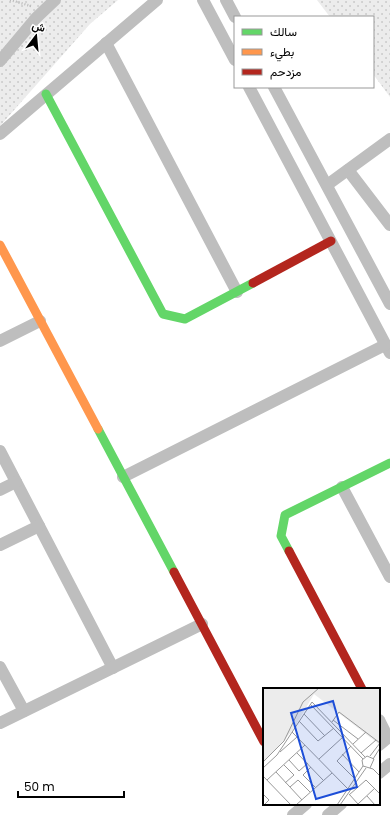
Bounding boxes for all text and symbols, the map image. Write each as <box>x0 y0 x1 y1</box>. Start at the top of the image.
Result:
north arrow <box>16 16 56 56</box>
legend <box>234 16 374 88</box>
text: ش <box>30 17 47 36</box>
text: سالك <box>270 23 297 40</box>
text: بطيء <box>270 43 294 62</box>
text: مزدحم <box>270 63 301 80</box>
inset map <box>263 688 380 805</box>
scale bar <box>18 773 124 799</box>
text: 50 m <box>24 778 55 795</box>

